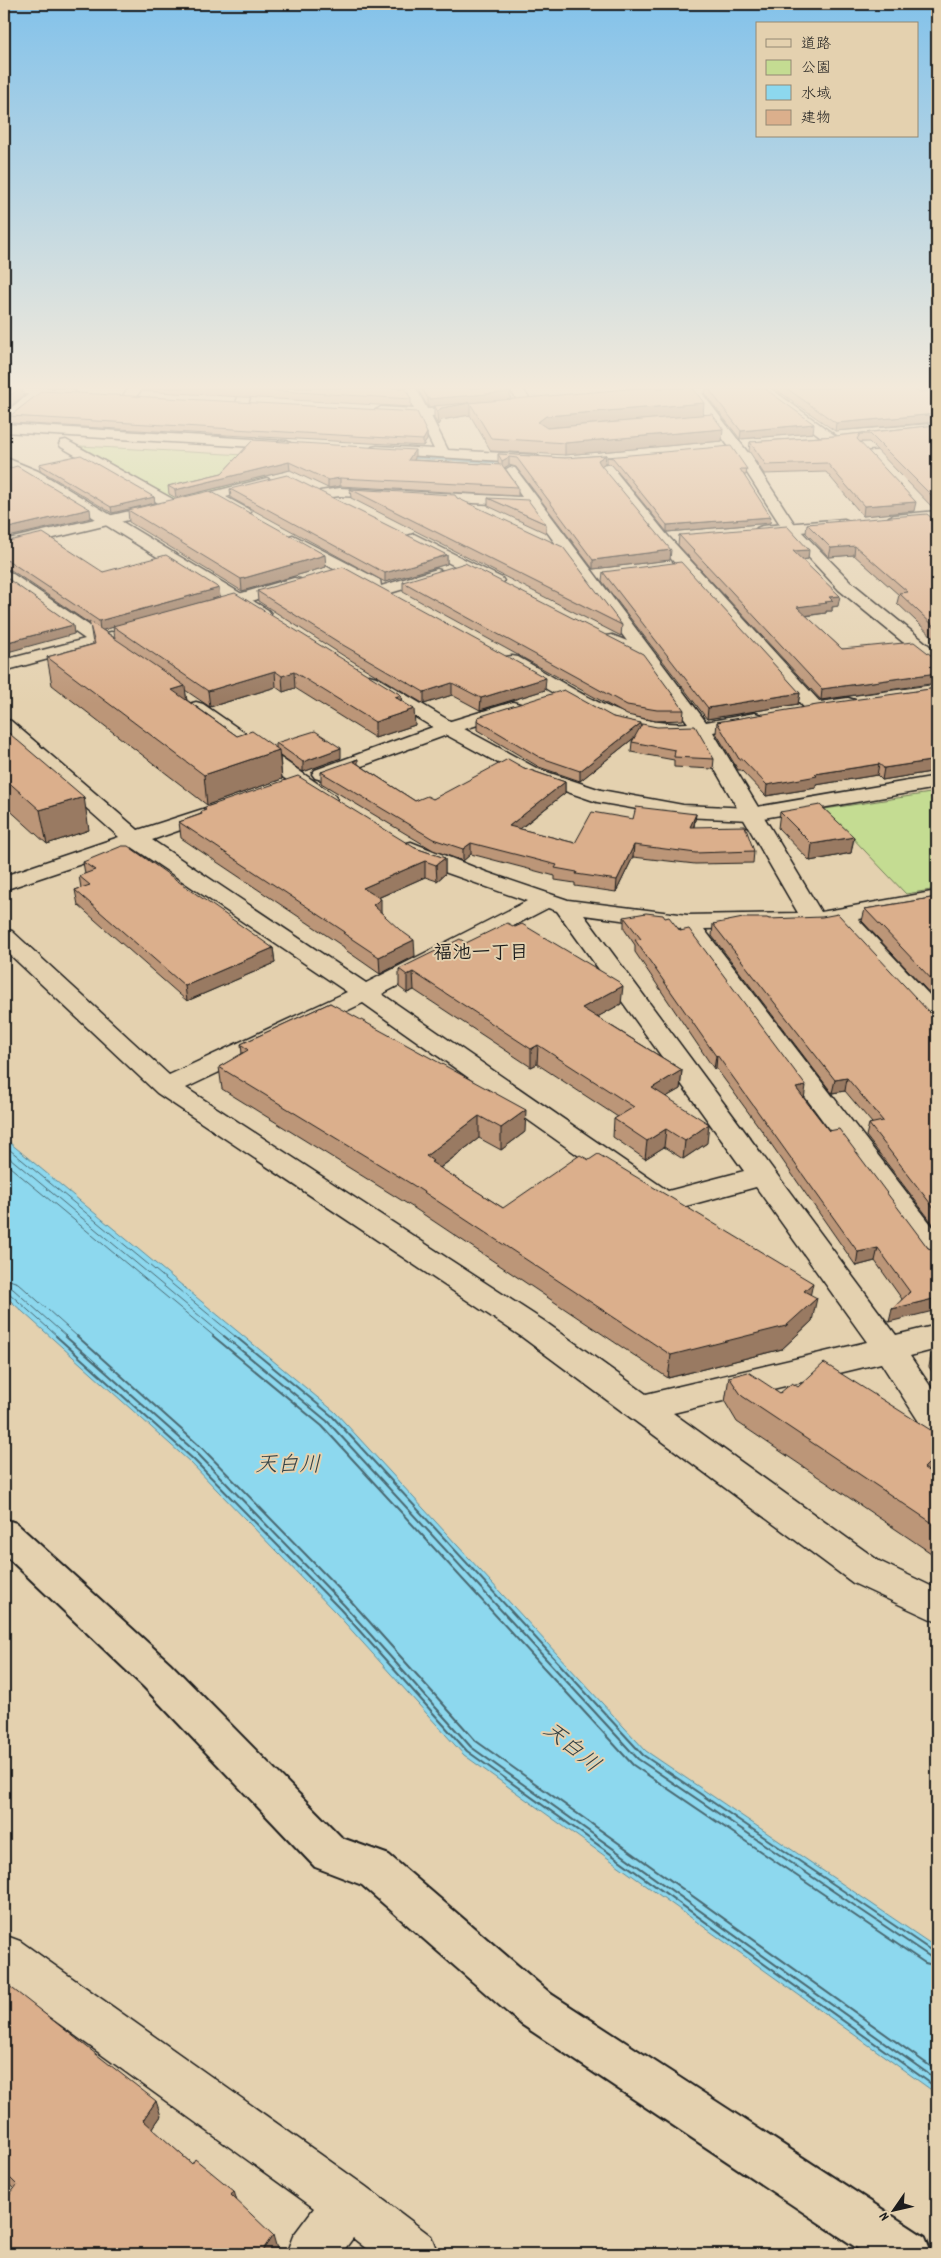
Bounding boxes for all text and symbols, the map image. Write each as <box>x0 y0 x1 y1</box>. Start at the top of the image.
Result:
legend <box>756 22 918 138</box>
text: 道路 <box>801 34 831 56</box>
text: 公園 <box>801 58 831 80</box>
text: 水域 <box>801 84 831 106</box>
text: 建物 <box>801 108 831 130</box>
district label: 福池一丁目 <box>433 941 529 968</box>
water label: 天白川 <box>255 1451 321 1482</box>
water label: 天白川 <box>535 1716 606 1782</box>
north arrow <box>868 2186 918 2236</box>
text: N <box>875 2208 895 2225</box>

